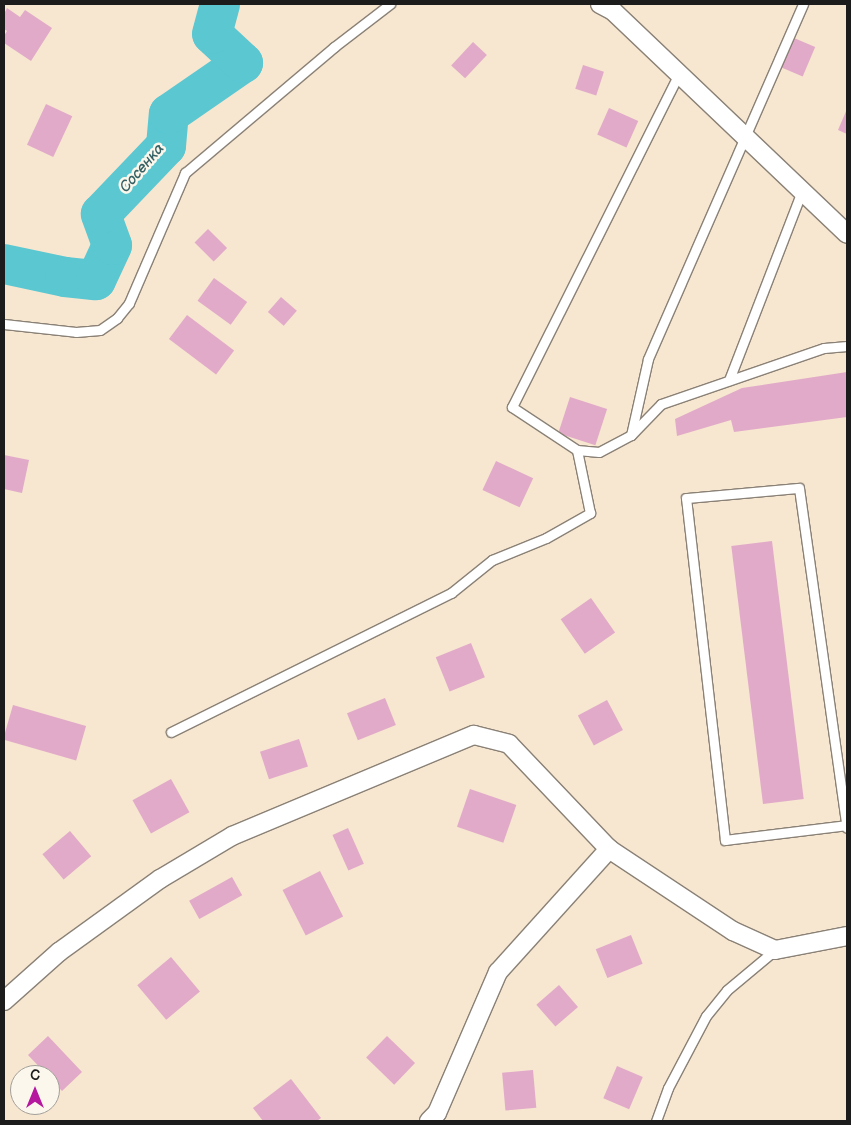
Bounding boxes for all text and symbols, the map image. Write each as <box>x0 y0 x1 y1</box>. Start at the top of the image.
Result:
water label: Сосенка <box>116 140 168 196</box>
north arrow <box>10 1065 60 1115</box>
text: С <box>30 1067 40 1084</box>

